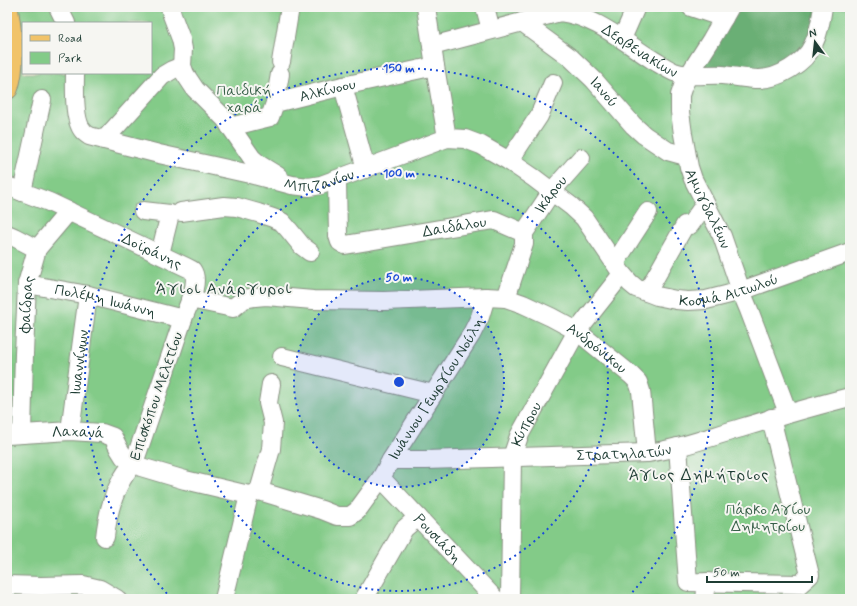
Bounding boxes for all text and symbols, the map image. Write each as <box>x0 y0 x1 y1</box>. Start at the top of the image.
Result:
street label: Δερβενακίων <box>598 20 681 83</box>
legend <box>22 22 152 74</box>
north arrow <box>795 22 835 62</box>
text: N <box>807 26 818 41</box>
text: Road <box>58 31 82 47</box>
text: Park <box>58 51 82 67</box>
text: 150 m <box>383 61 415 77</box>
street label: Ιανού <box>584 73 622 112</box>
street label: Αλκίνοου <box>297 74 358 108</box>
park label: Παιδική χαρά <box>217 81 272 118</box>
street label: Μπιζανίου <box>281 164 357 198</box>
text: 100 m <box>383 166 416 182</box>
street label: Αμυγδαλέων <box>679 166 735 252</box>
street label: Ικάρου <box>531 171 572 218</box>
street label: Δαιδάλου <box>421 212 488 243</box>
street label: Δοϊράνης <box>118 229 185 275</box>
text: 50 m <box>386 270 413 286</box>
street label: Κοσμά Αιτωλού <box>678 270 781 312</box>
street label: Φαίδρας <box>16 273 40 334</box>
district label: Άγιοι Ανάργυροι <box>156 279 292 300</box>
street label: Πολέμη Ιωάννη <box>53 280 158 323</box>
street label: Ιωάννου Γεωργίου Νούλη <box>384 314 489 465</box>
street label: Ανδρόνικου <box>563 318 631 379</box>
street label: Ιωαννίνων <box>66 328 94 397</box>
street label: Επισκόπου Μελετίου <box>126 329 188 463</box>
centre of rings <box>392 375 406 389</box>
street label: Κύπρου <box>507 398 547 449</box>
street label: Λαχανά <box>51 422 105 444</box>
street label: Στρατηλατών <box>576 440 674 466</box>
district label: Άγιος Δημήτριος <box>629 465 769 486</box>
park label: Πάρκο Αγίου Δημητρίου <box>726 500 811 537</box>
street label: Ρουσιάδη <box>409 510 466 568</box>
scale bar <box>707 558 812 584</box>
text: 50 m <box>713 565 740 581</box>

